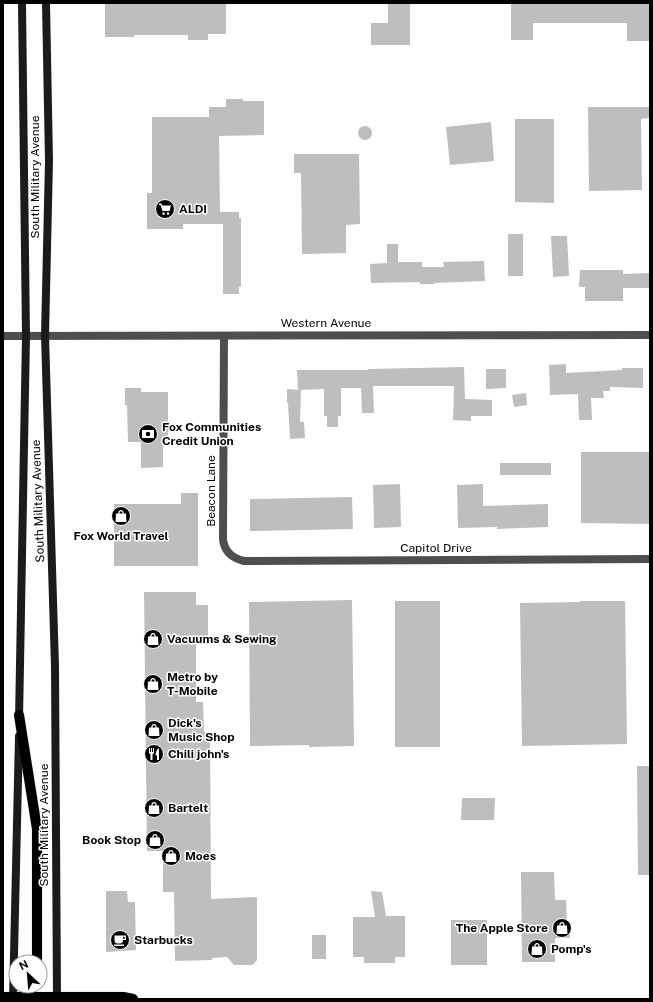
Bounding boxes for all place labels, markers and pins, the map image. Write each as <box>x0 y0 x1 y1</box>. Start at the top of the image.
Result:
supermarket icon: ALDI <box>154 198 176 220</box>
place label: ALDI <box>179 202 207 216</box>
place label: Fox Communities Credit Union <box>162 420 261 448</box>
bank icon: Fox Communities Credit Union <box>137 423 159 445</box>
shop icon: Fox World Travel <box>110 505 132 527</box>
place label: Fox World Travel <box>73 529 169 543</box>
shop icon: Vacuums & Sewing <box>142 628 164 650</box>
place label: Vacuums & Sewing <box>167 632 277 646</box>
place label: Metro by T-Mobile <box>167 670 218 698</box>
shop icon: Metro by T-Mobile <box>142 673 164 695</box>
place label: Dick's Music Shop <box>168 716 235 744</box>
shop icon: Dick's Music Shop <box>143 719 165 741</box>
restaurant icon: Chili john's <box>143 743 165 765</box>
place label: Chili john's <box>168 747 229 761</box>
shop icon: Bartelt <box>143 797 165 819</box>
place label: Bartelt <box>168 801 208 815</box>
shop icon: Book Stop <box>144 829 166 851</box>
place label: Book Stop <box>82 833 141 847</box>
shop icon: Moes <box>160 845 182 867</box>
place label: Moes <box>185 849 216 863</box>
shop icon: The Apple Store <box>551 917 573 939</box>
place label: The Apple Store <box>456 921 548 935</box>
cafe icon: Starbucks <box>109 929 131 951</box>
place label: Starbucks <box>134 933 193 947</box>
shop icon: Pomp's <box>526 938 548 960</box>
place label: Pomp's <box>551 942 592 956</box>

